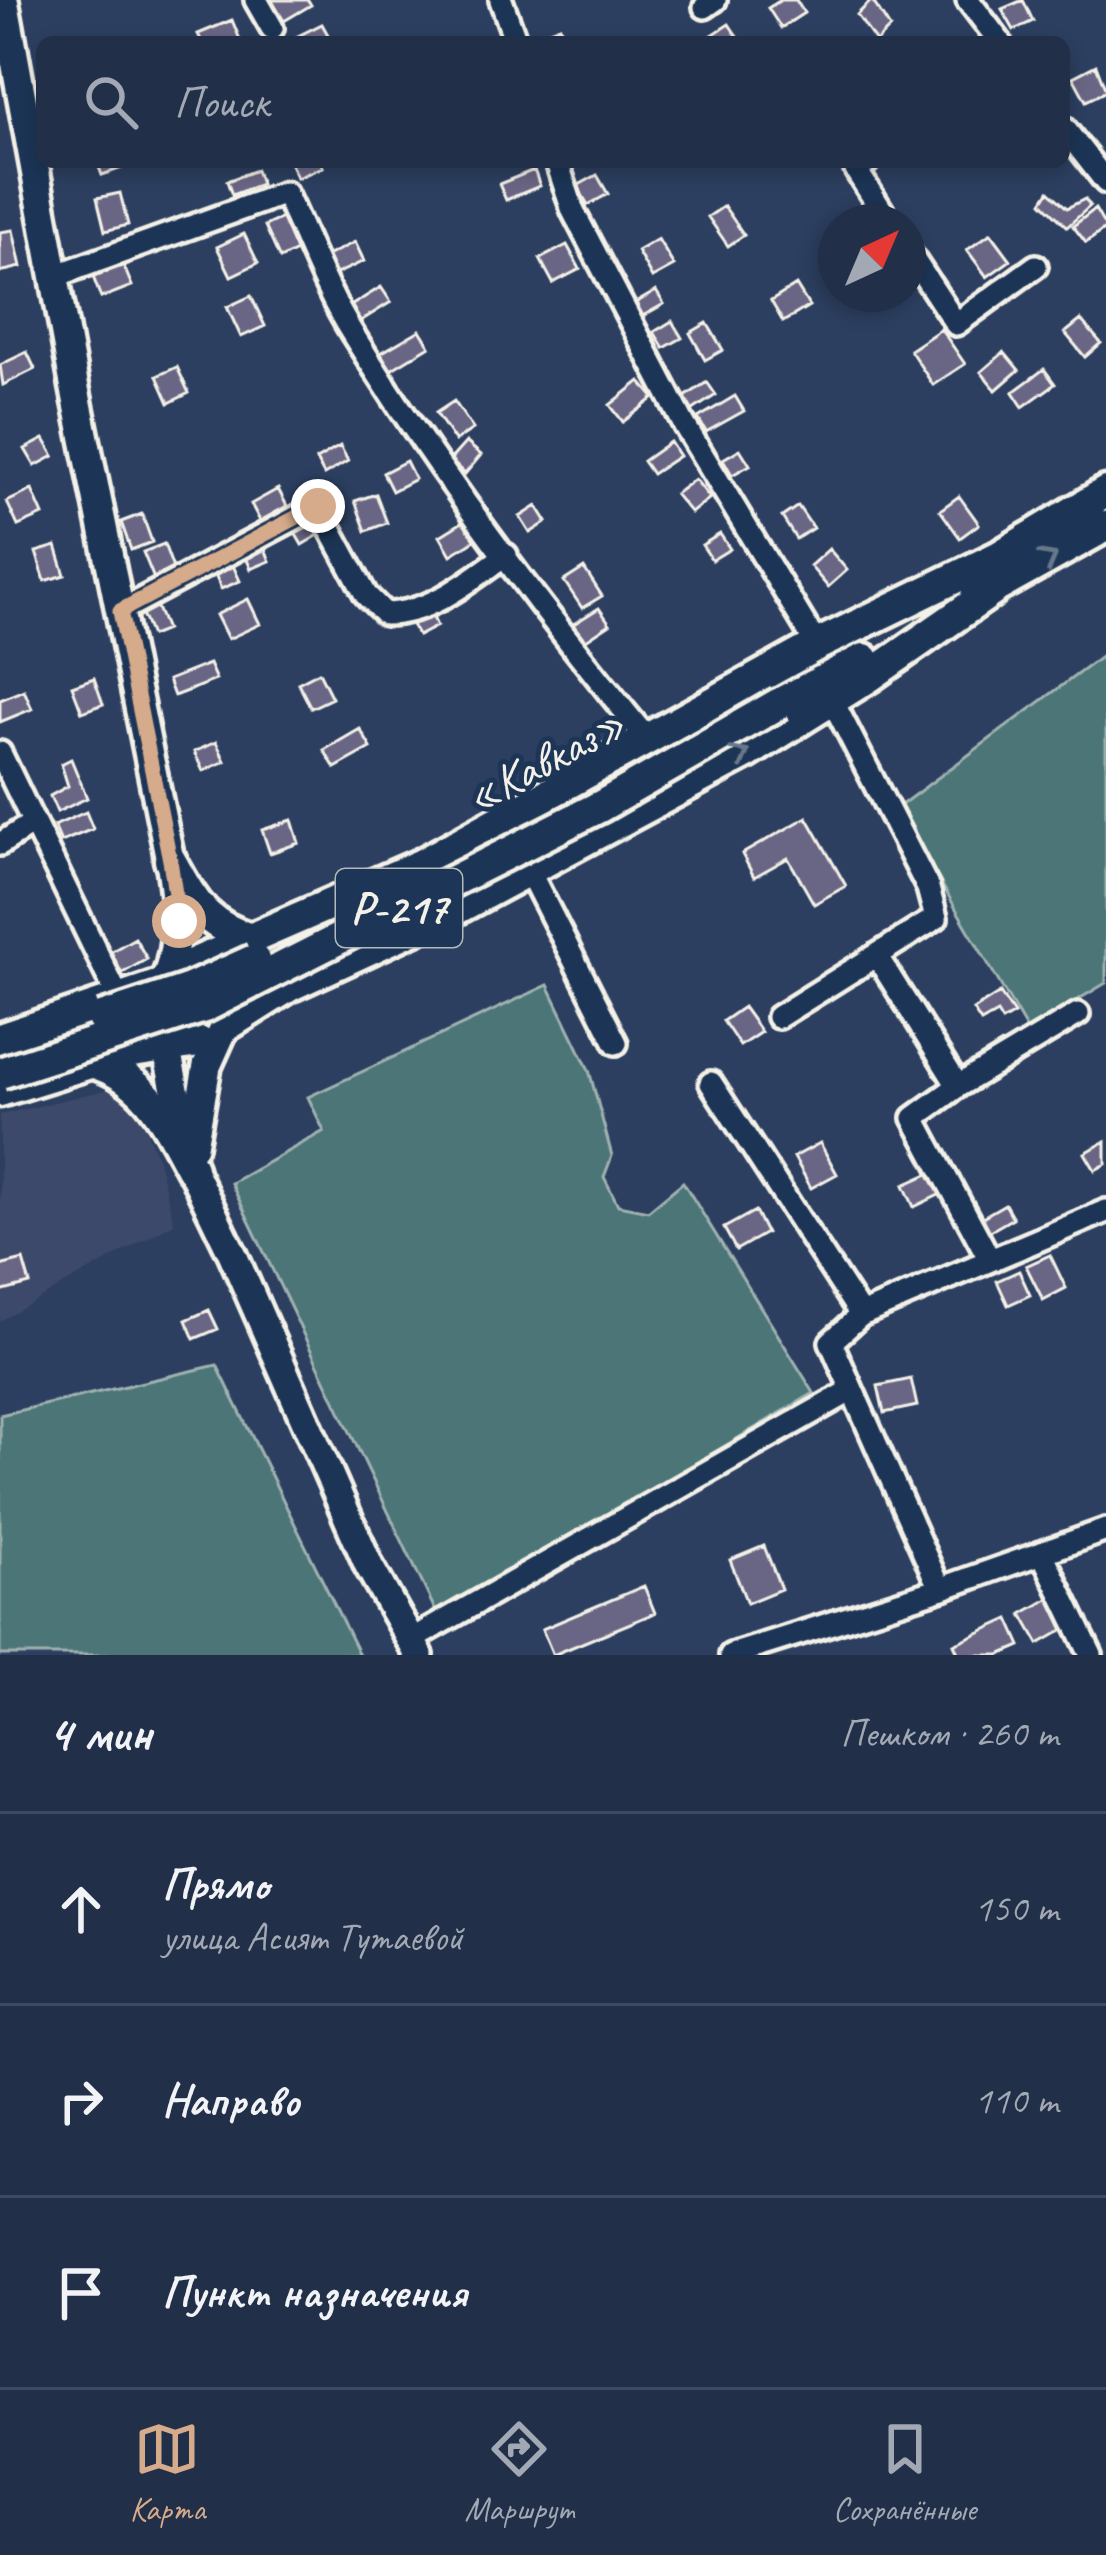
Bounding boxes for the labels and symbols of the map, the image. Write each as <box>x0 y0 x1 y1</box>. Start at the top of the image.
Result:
north arrow <box>818 204 926 312</box>
route end <box>291 479 345 533</box>
one-way arrow <box>1036 550 1058 573</box>
street label: «Кавказ» <box>455 693 635 827</box>
one-way arrow <box>729 746 750 769</box>
road number: Р-217 <box>336 869 462 947</box>
route start <box>152 894 206 948</box>

